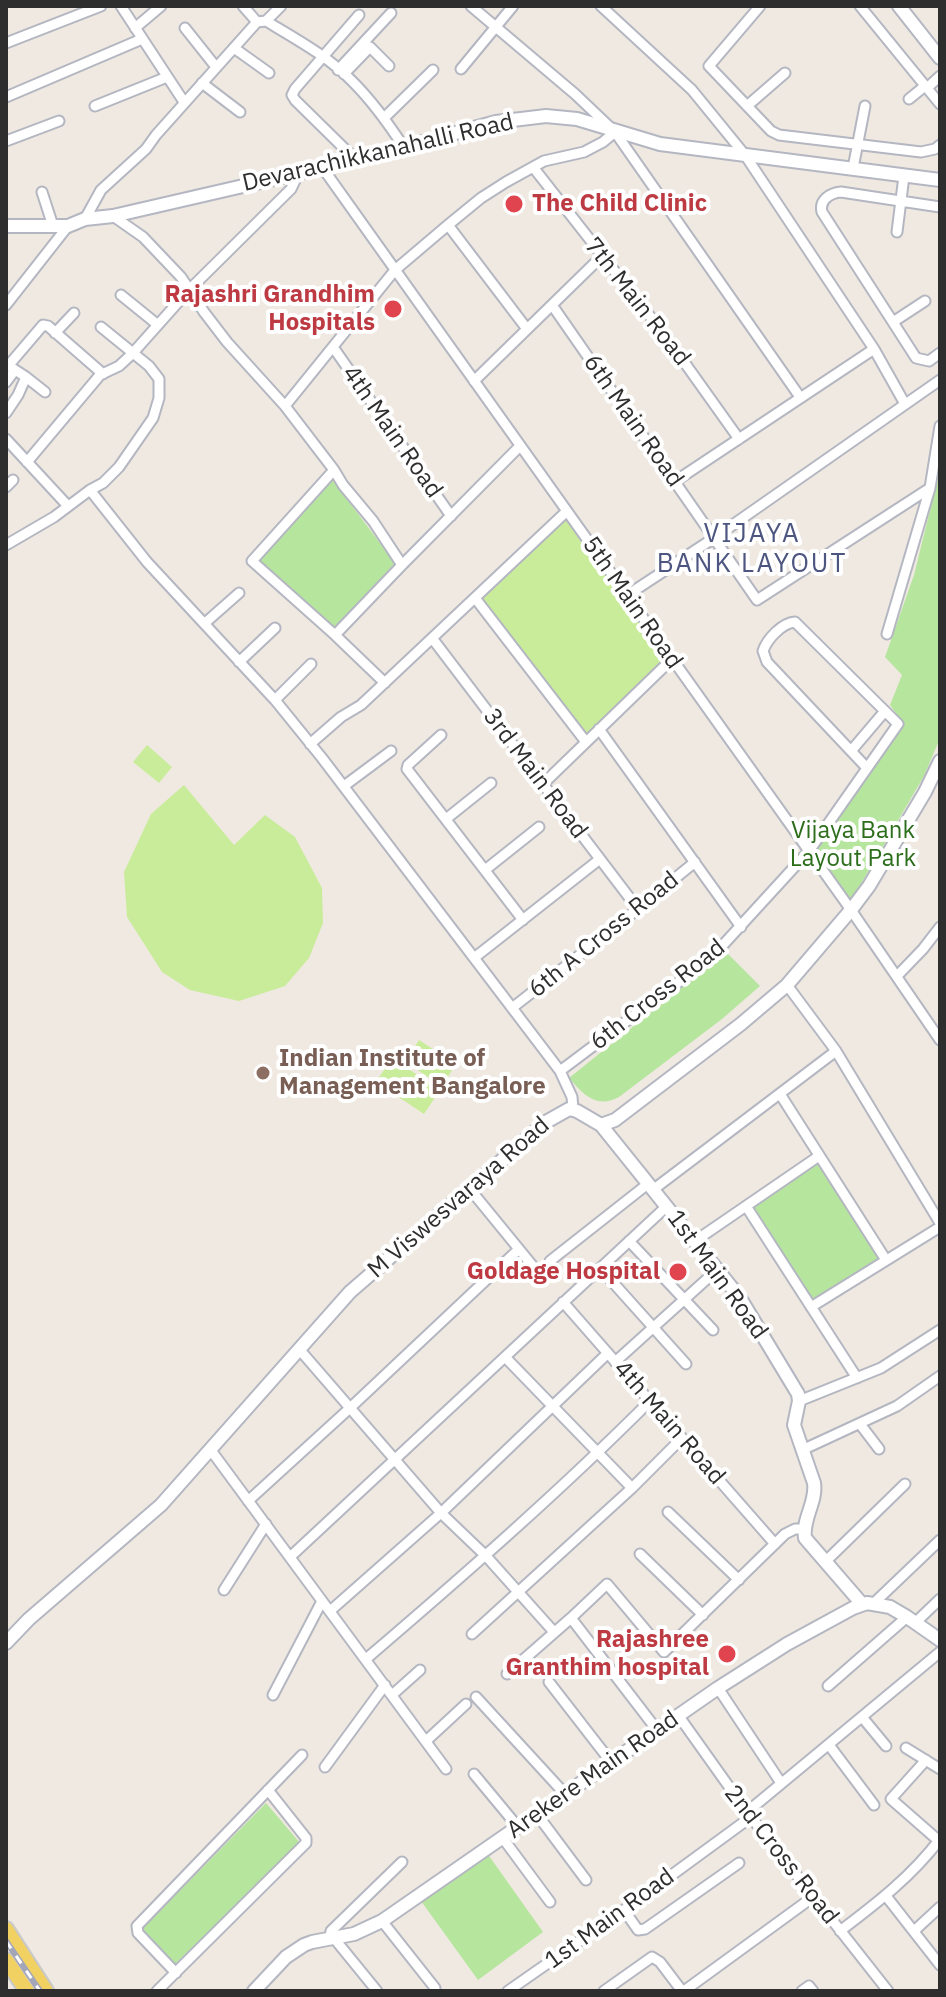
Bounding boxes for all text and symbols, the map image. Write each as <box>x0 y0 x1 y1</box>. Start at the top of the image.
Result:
street label: Devarachikkanahalli Road <box>240 108 516 198</box>
place label: The Child Clinic <box>532 190 707 218</box>
marker: The Child Clinic <box>503 193 525 215</box>
street label: 7th Main Road <box>578 232 696 372</box>
place label: Rajashri Grandhim Hospitals <box>164 281 375 337</box>
marker: Rajashri Grandhim Hospitals <box>382 298 404 320</box>
street label: 6th Main Road <box>577 349 689 493</box>
street label: 4th Main Road <box>336 360 448 504</box>
district label: VIJAYA BANK LAYOUT <box>657 518 847 580</box>
street label: 5th Main Road <box>576 531 688 675</box>
street label: 3rd Main Road <box>477 703 593 845</box>
park label: Vijaya Bank Layout Park <box>790 817 916 873</box>
street label: 6th A Cross Road <box>523 866 685 1004</box>
street label: 6th Cross Road <box>585 933 731 1057</box>
place label: Indian Institute of Management Bangalore <box>279 1045 546 1101</box>
marker: Indian Institute of Management Bangalore <box>254 1064 272 1082</box>
street label: M Viswesvaraya Road <box>362 1111 556 1285</box>
street label: 1st Main Road <box>660 1205 774 1345</box>
place label: Goldage Hospital <box>467 1258 660 1286</box>
marker: Goldage Hospital <box>667 1261 689 1283</box>
street label: 4th Main Road <box>607 1355 731 1491</box>
place label: Rajashree Granthim hospital <box>505 1626 709 1682</box>
marker: Rajashree Granthim hospital <box>716 1643 738 1665</box>
street label: Arekere Main Road <box>502 1705 684 1845</box>
street label: 2nd Cross Road <box>718 1780 844 1930</box>
street label: 1st Main Road <box>540 1862 680 1976</box>

